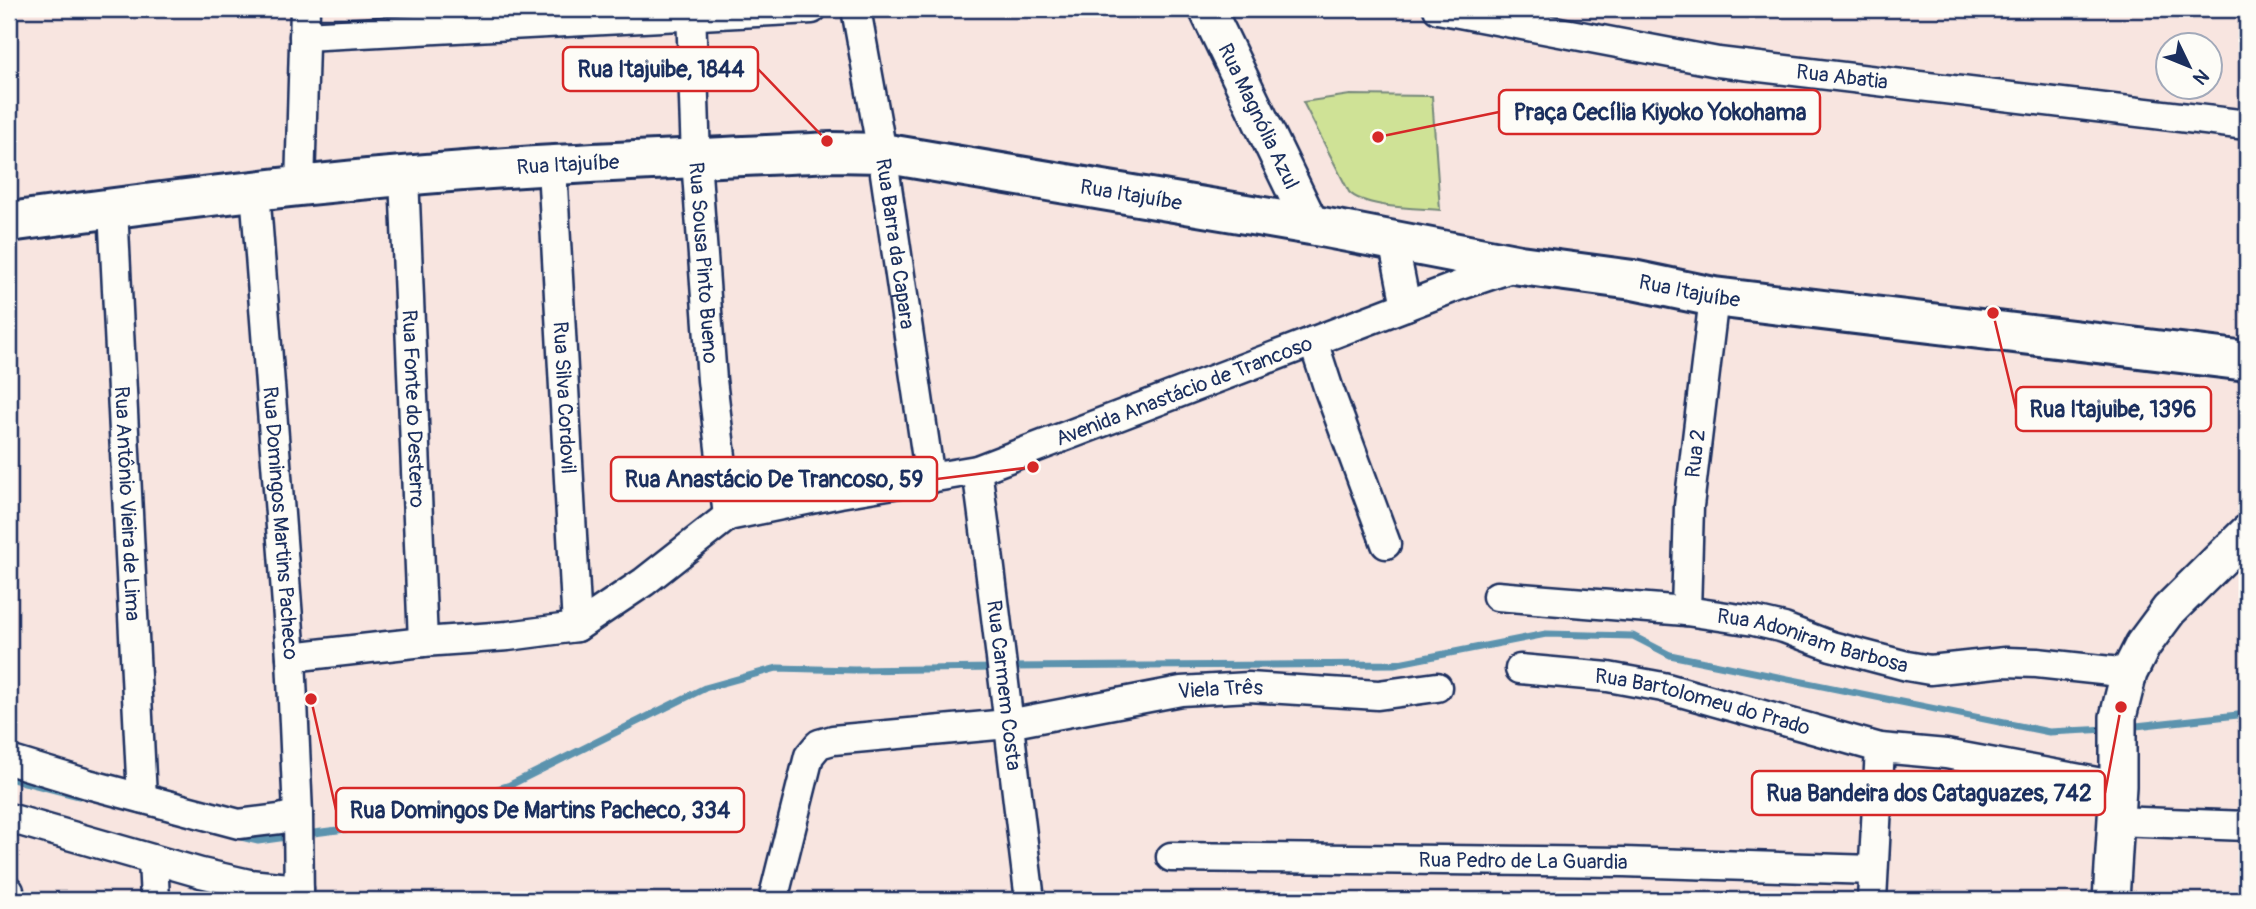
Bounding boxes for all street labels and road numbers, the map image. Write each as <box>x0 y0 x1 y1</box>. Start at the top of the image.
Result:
street label: Rua Magnólia Azul <box>1212 39 1305 194</box>
street label: Rua Abatia <box>1795 58 1890 96</box>
street label: Rua Itajuíbe <box>516 148 621 181</box>
street label: Rua Barra da Capara <box>869 156 921 331</box>
street label: Rua Sousa Pinto Bueno <box>683 161 724 364</box>
street label: Rua Itajuíbe <box>1078 173 1185 217</box>
street label: Rua Itajuíbe <box>1636 268 1742 314</box>
street label: Rua Fonte do Desterro <box>396 309 431 508</box>
street label: Rua Silva Cordovil <box>547 321 582 475</box>
street label: Avenida Anastácio de Trancoso <box>1052 329 1316 452</box>
street label: Rua Domingos Martins Pacheco <box>257 385 305 661</box>
street label: Rua Antônio Vieira de Lima <box>108 386 147 622</box>
street label: Rua 2 <box>1679 428 1712 479</box>
street label: Rua Carmem Costa <box>981 599 1028 772</box>
street label: Rua Adoniram Barbosa <box>1715 602 1911 679</box>
street label: Rua Bartolomeu do Prado <box>1594 662 1813 741</box>
street label: Viela Três <box>1177 673 1264 705</box>
street label: Rua Pedro de La Guardia <box>1418 846 1628 876</box>

